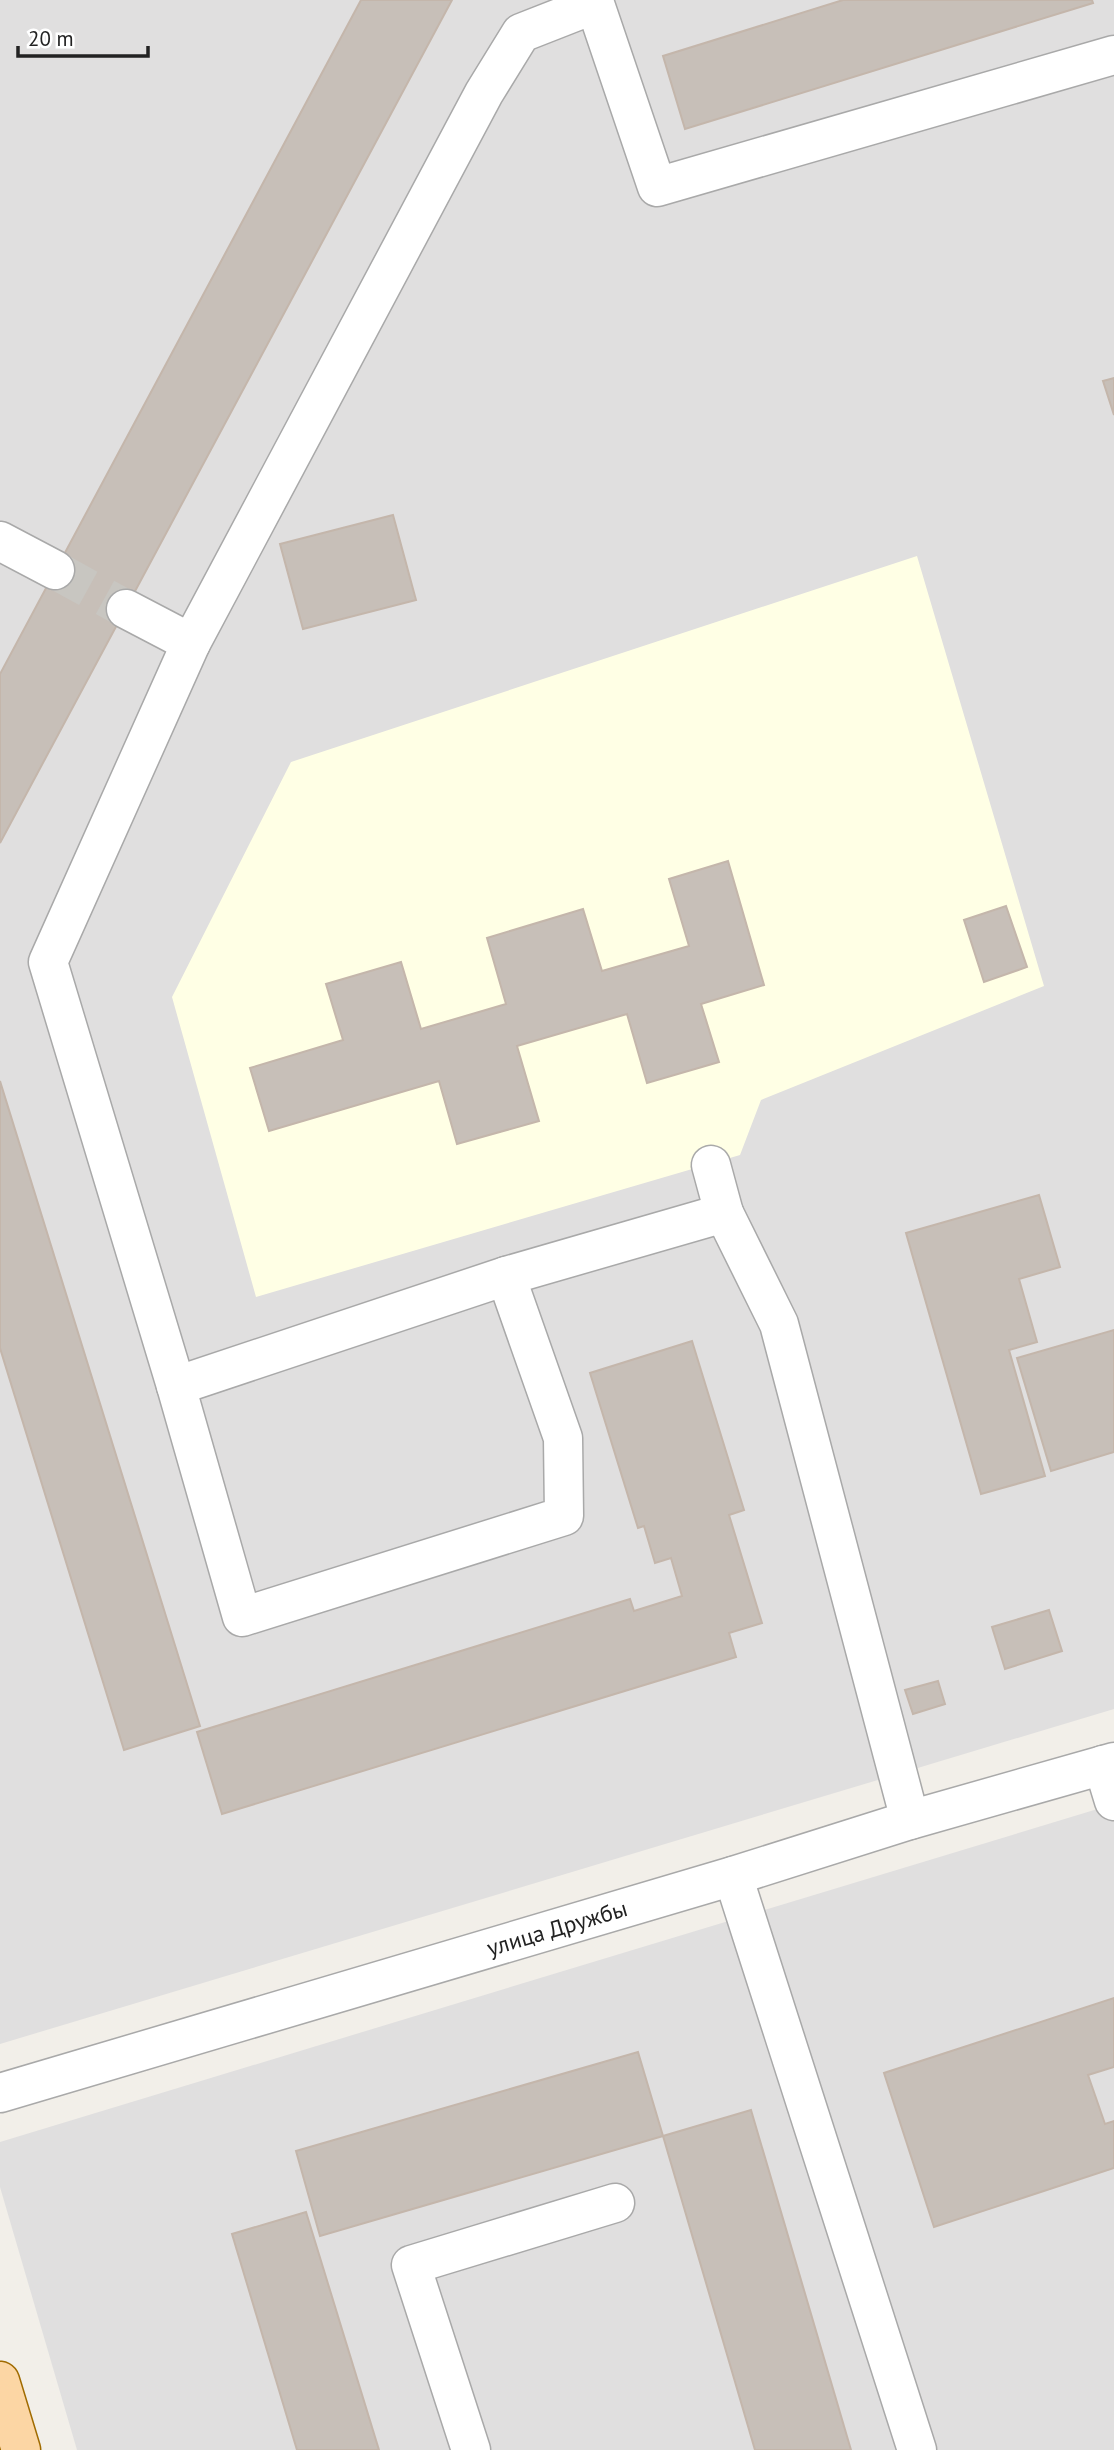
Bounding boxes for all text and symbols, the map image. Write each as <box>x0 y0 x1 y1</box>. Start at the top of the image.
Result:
scale bar <box>18 14 147 58</box>
text: 20 m <box>28 25 74 52</box>
street label: улица Дружбы <box>483 1893 631 1962</box>

